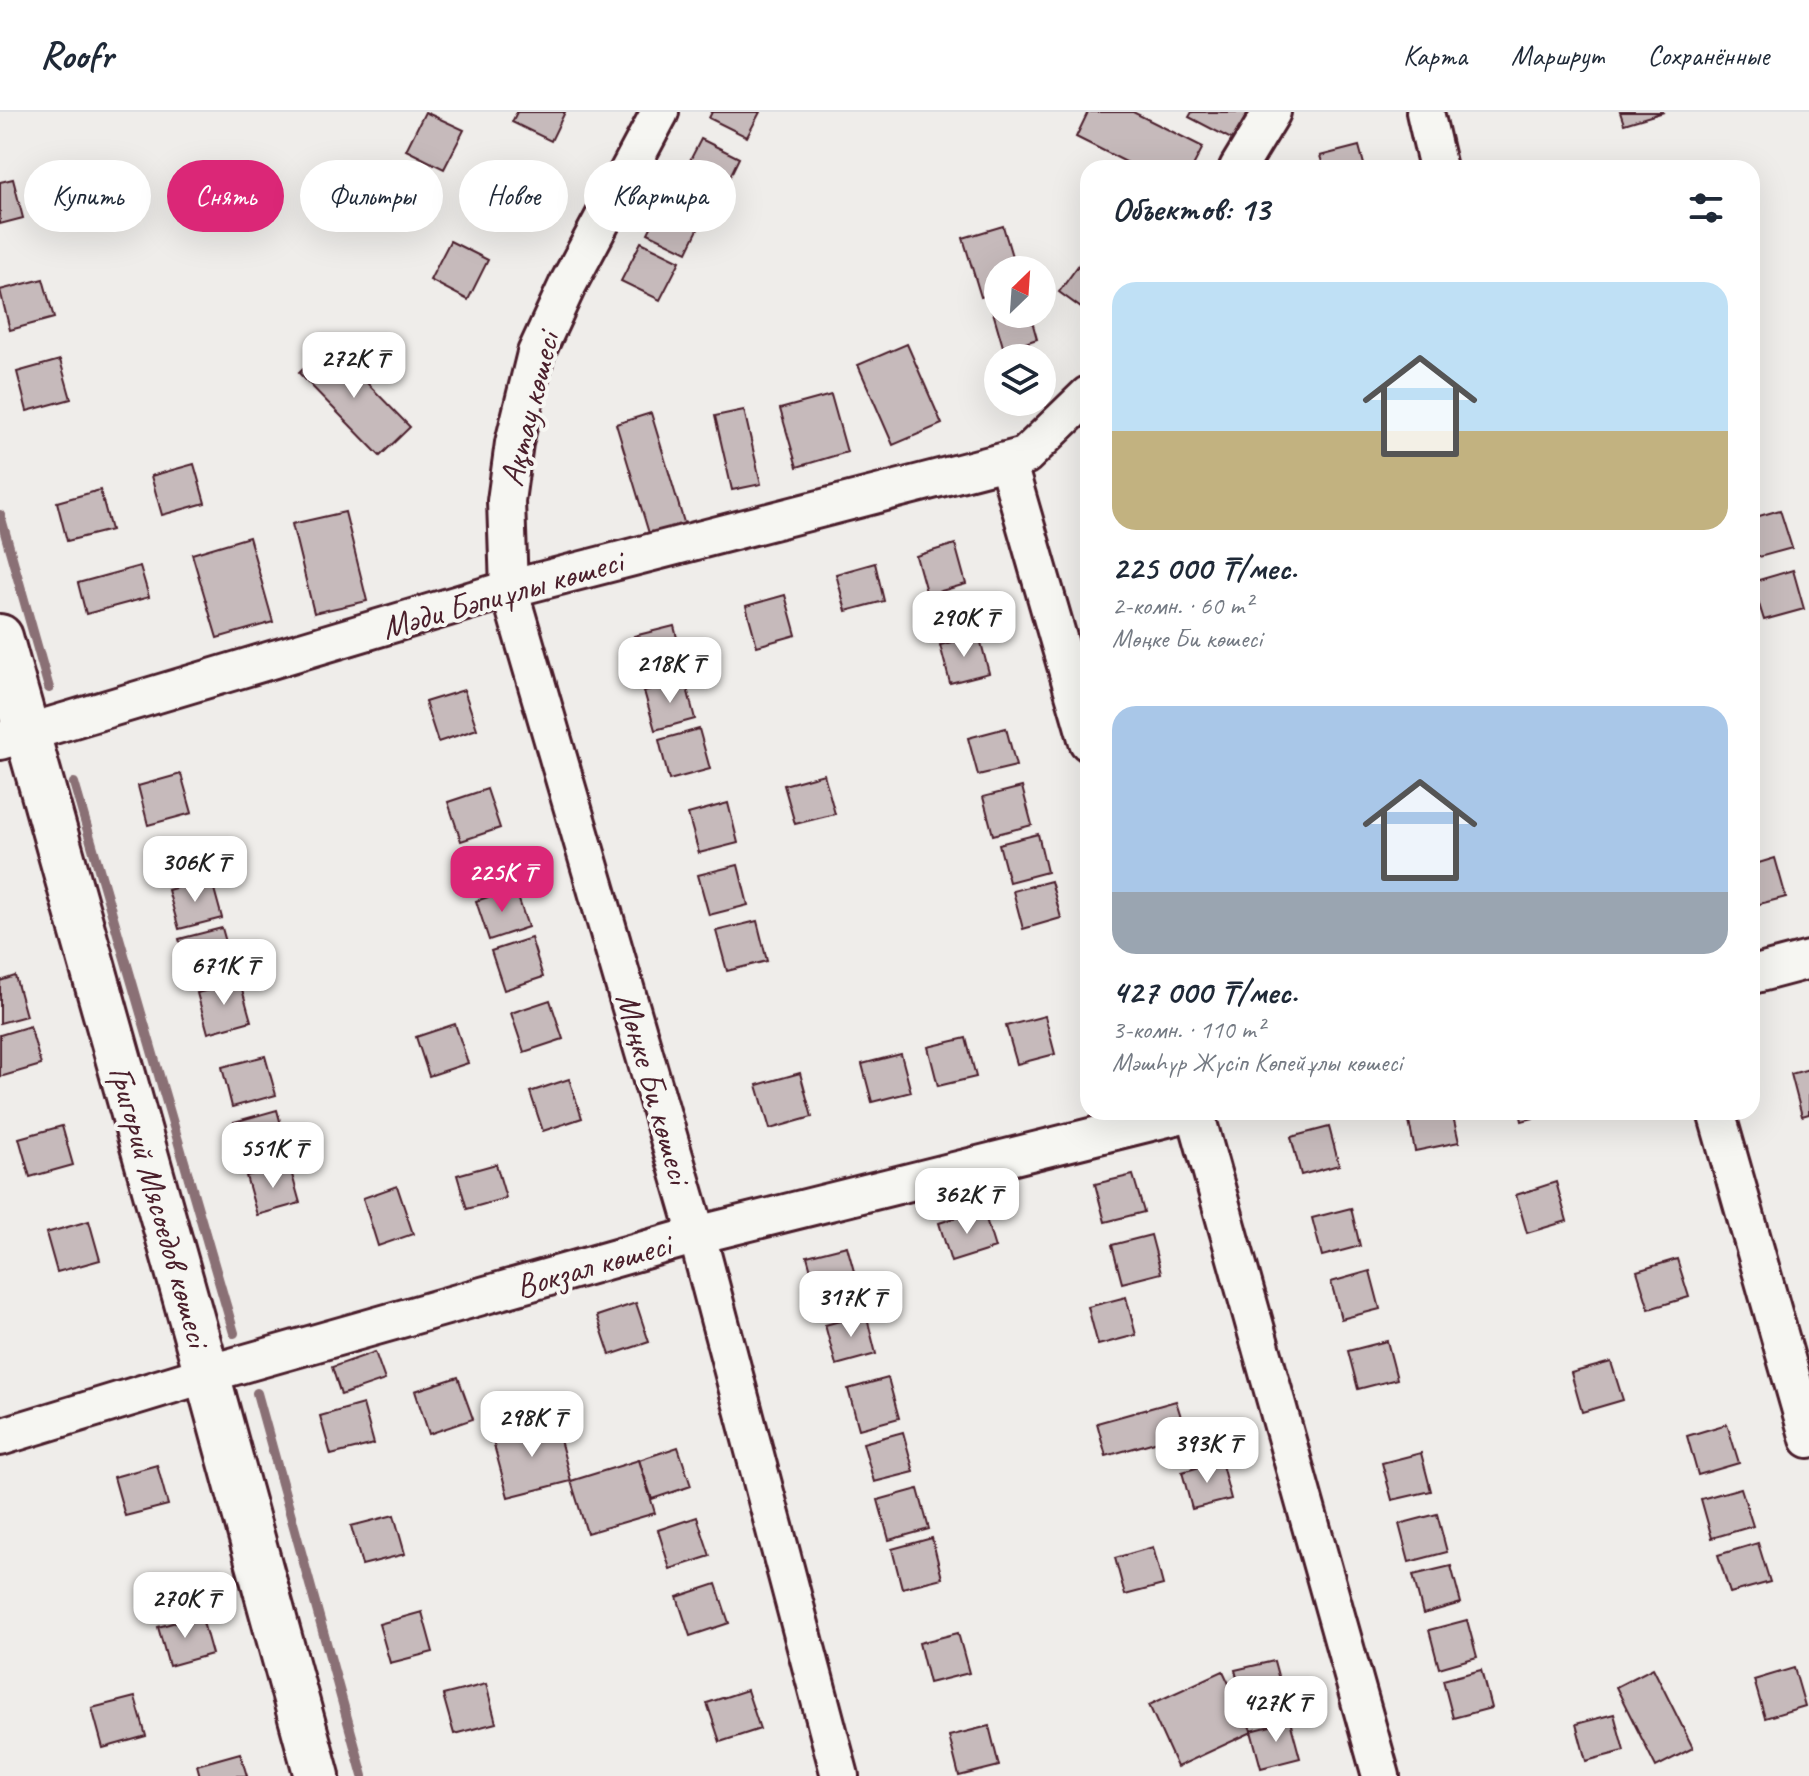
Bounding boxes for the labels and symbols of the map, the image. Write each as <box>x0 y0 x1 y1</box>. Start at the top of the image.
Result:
north arrow <box>984 256 1056 328</box>
street label: Ақтау көшесі <box>489 324 570 490</box>
pin: 272K ₸ <box>289 332 419 400</box>
street label: Мәди Бәпиұлы көшесі <box>377 538 631 649</box>
pin: 290K ₸ <box>899 591 1029 659</box>
pin: 218K ₸ <box>605 637 735 705</box>
pin: 306K ₸ <box>130 836 260 904</box>
pin: 225K ₸ <box>437 846 567 914</box>
pin: 671K ₸ <box>159 939 289 1007</box>
street label: Мөңке Би көшесі <box>606 988 703 1192</box>
street label: Григорий Мясоедов көшесі <box>99 1061 222 1355</box>
pin: 551K ₸ <box>208 1122 338 1190</box>
pin: 362K ₸ <box>902 1168 1032 1236</box>
street label: Вокзал көшесі <box>511 1221 679 1308</box>
pin: 317K ₸ <box>786 1271 916 1339</box>
pin: 298K ₸ <box>467 1391 597 1459</box>
pin: 393K ₸ <box>1142 1417 1272 1485</box>
pin: 270K ₸ <box>120 1572 250 1640</box>
pin: 427K ₸ <box>1211 1676 1341 1744</box>

